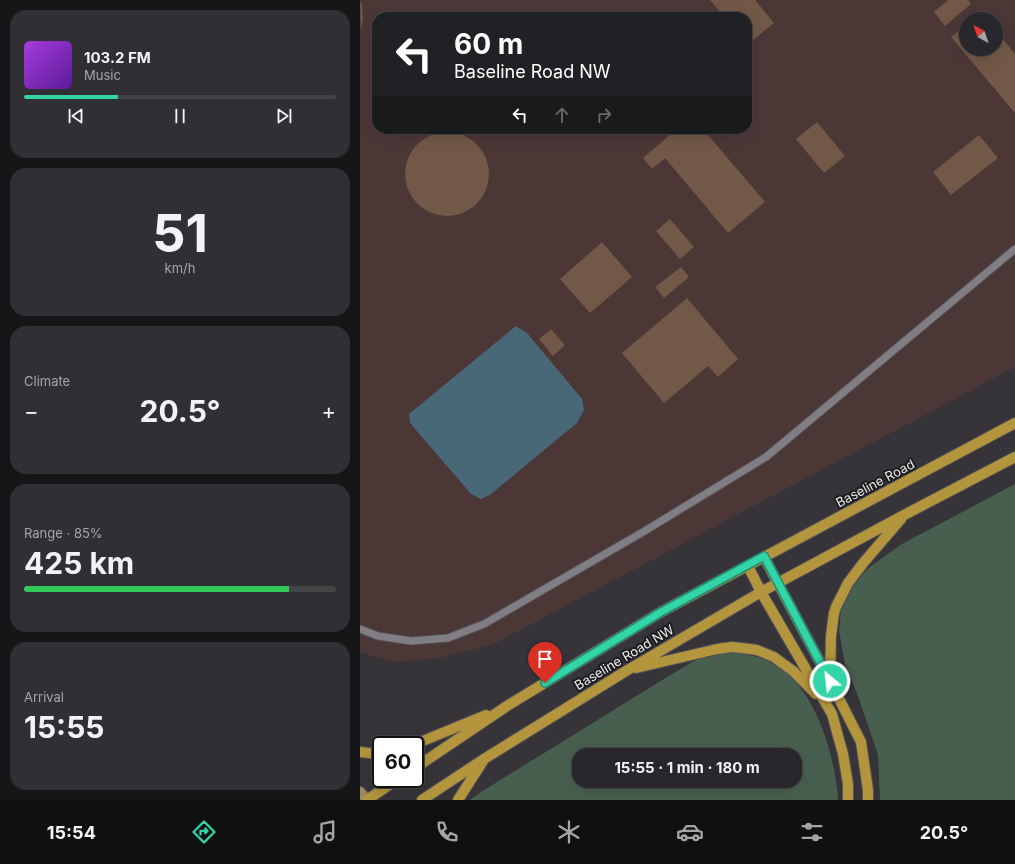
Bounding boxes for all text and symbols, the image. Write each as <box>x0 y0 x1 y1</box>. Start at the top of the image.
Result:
north arrow <box>959 12 1003 56</box>
map controls <box>959 12 1003 56</box>
text: 60 m <box>454 27 523 61</box>
icon: left <box>388 28 440 80</box>
text: 103.2 FM <box>84 48 151 67</box>
text: Baseline Road NW <box>454 61 611 82</box>
text: Music <box>84 67 121 83</box>
icon: left <box>509 104 531 126</box>
icon: ahead <box>551 104 573 126</box>
icon: right <box>593 104 615 126</box>
icon: previous <box>65 105 87 127</box>
icon: pause <box>169 105 191 127</box>
icon: next <box>273 105 295 127</box>
text: 51 <box>152 202 208 265</box>
text: km/h <box>165 260 195 276</box>
text: Climate <box>24 373 70 389</box>
text: 20.5° <box>140 393 220 429</box>
text: − <box>24 398 39 424</box>
text: + <box>321 398 336 424</box>
street label: Baseline Road <box>833 456 917 510</box>
text: Range · 85% <box>24 525 103 541</box>
text: 425 km <box>24 545 134 581</box>
street label: Baseline Road NW <box>571 621 677 693</box>
pin <box>528 642 562 683</box>
icon: arrive <box>534 648 556 670</box>
position arrow <box>809 660 851 702</box>
text: Arrival <box>24 689 64 705</box>
text: 15:55 <box>24 709 104 745</box>
speed limit sign: 60 <box>372 736 424 788</box>
text: 15:55 · 1 min · 180 m <box>614 758 760 777</box>
icon: directions <box>190 818 218 846</box>
icon: music <box>311 818 339 846</box>
icon: phone <box>433 818 461 846</box>
icon: climate <box>555 818 583 846</box>
icon: car <box>676 818 704 846</box>
icon: filters <box>798 818 826 846</box>
text: 15:54 <box>47 822 96 843</box>
text: 20.5° <box>920 822 968 843</box>

